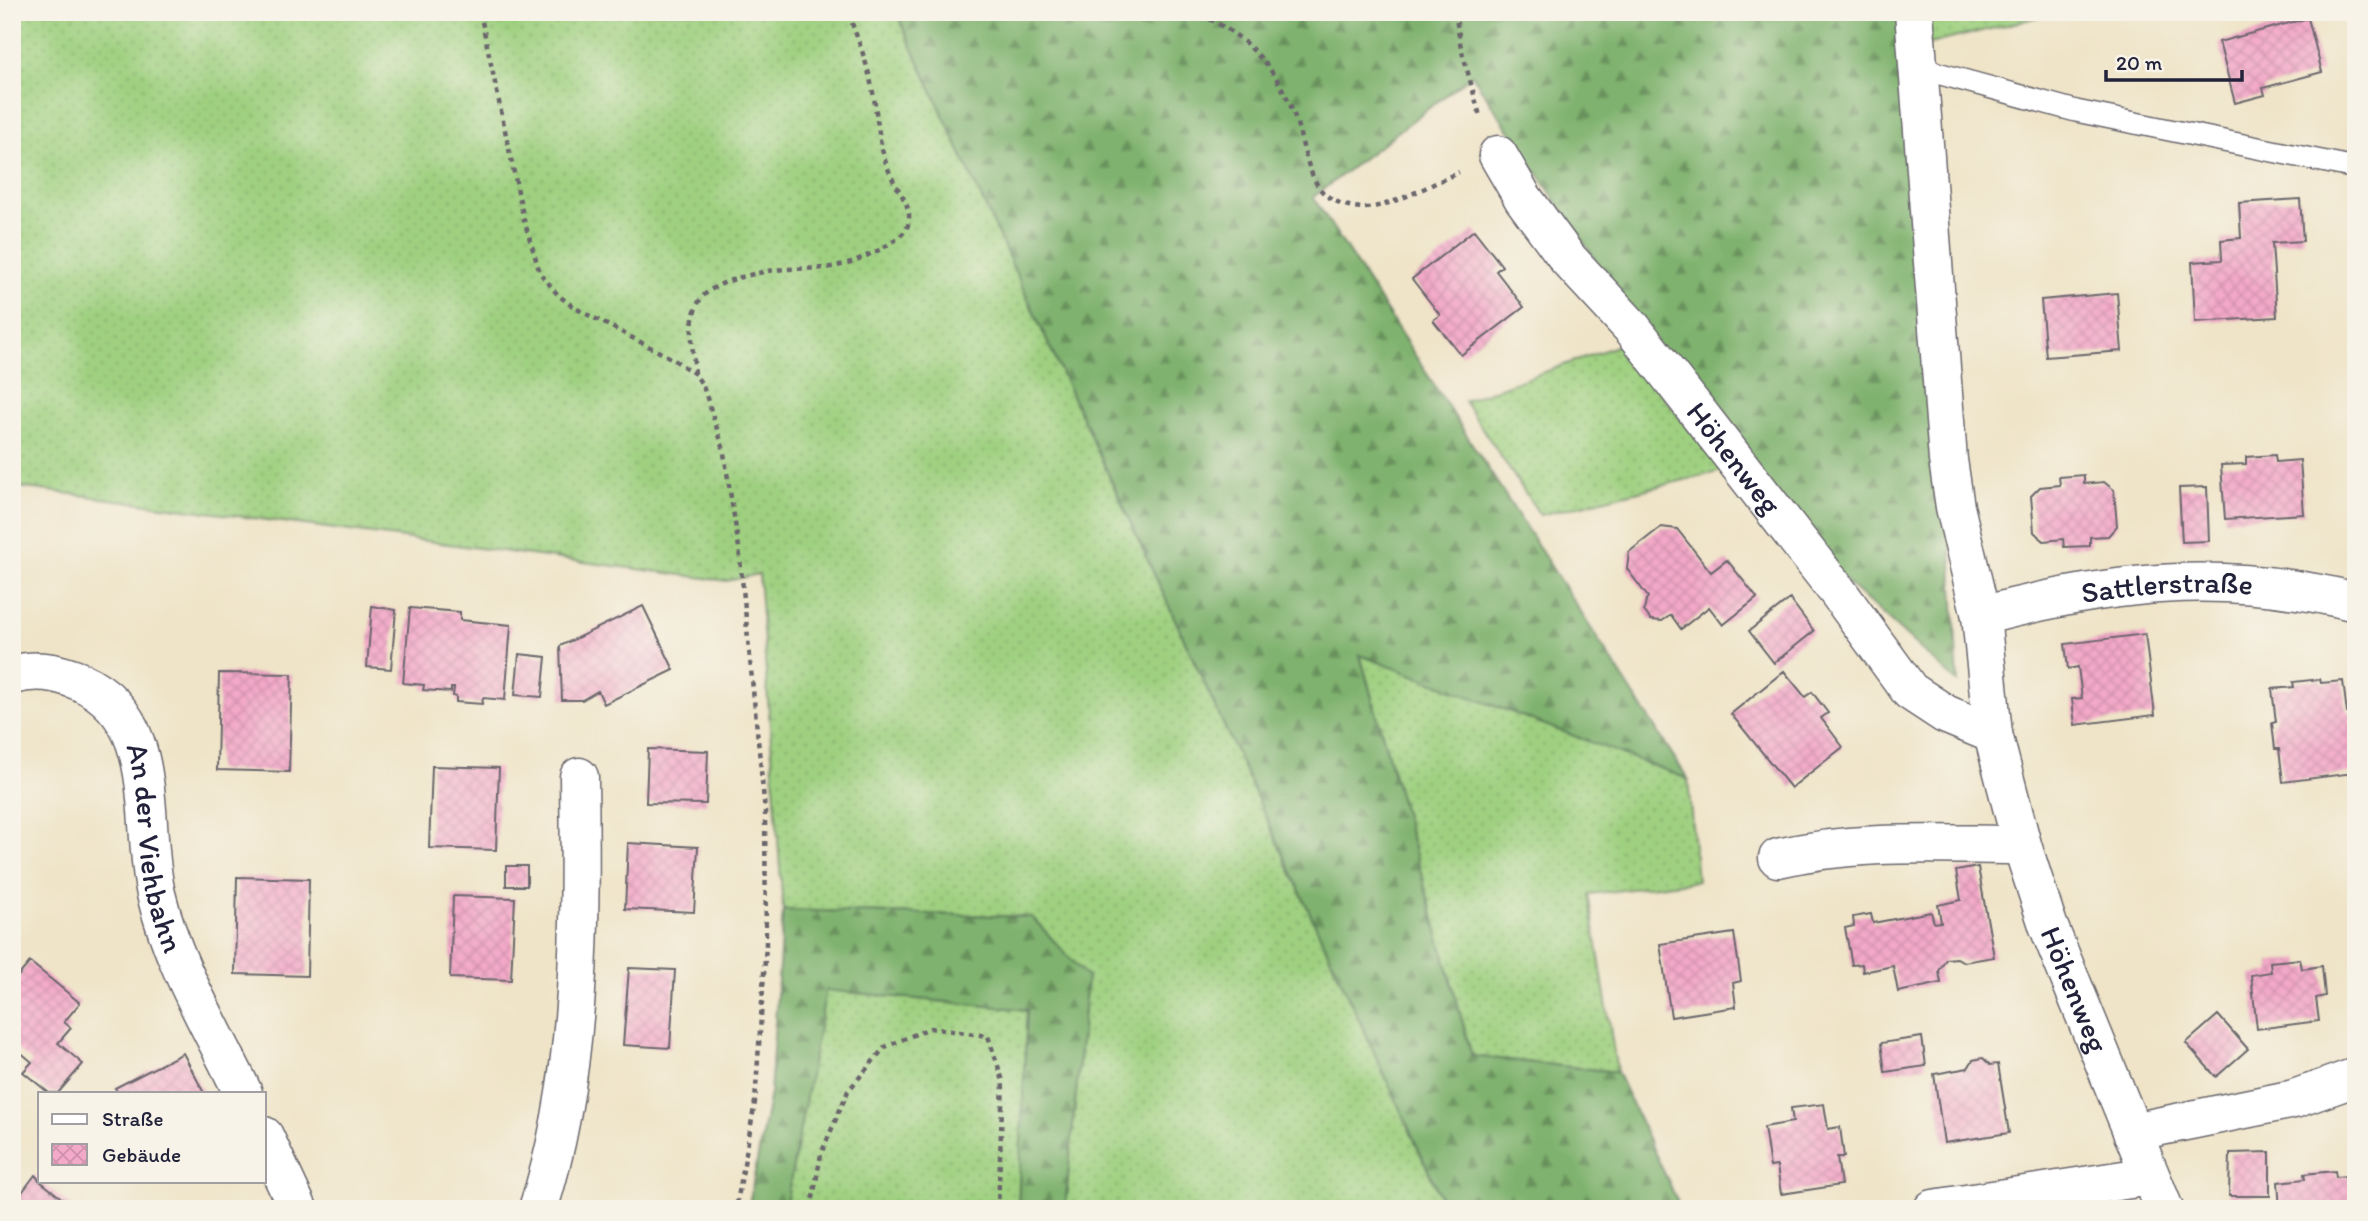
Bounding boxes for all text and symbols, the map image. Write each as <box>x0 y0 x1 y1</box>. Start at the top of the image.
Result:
scale bar <box>2106 38 2242 82</box>
text: 20 m <box>2116 50 2163 75</box>
street label: Höhenweg <box>1679 394 1790 522</box>
street label: Sattlerstraße <box>2078 564 2254 611</box>
street label: An der Viehbahn <box>119 739 192 958</box>
street label: Höhenweg <box>2033 921 2117 1058</box>
legend <box>38 1092 266 1182</box>
text: Straße <box>102 1106 163 1131</box>
text: Gebäude <box>102 1142 181 1167</box>

